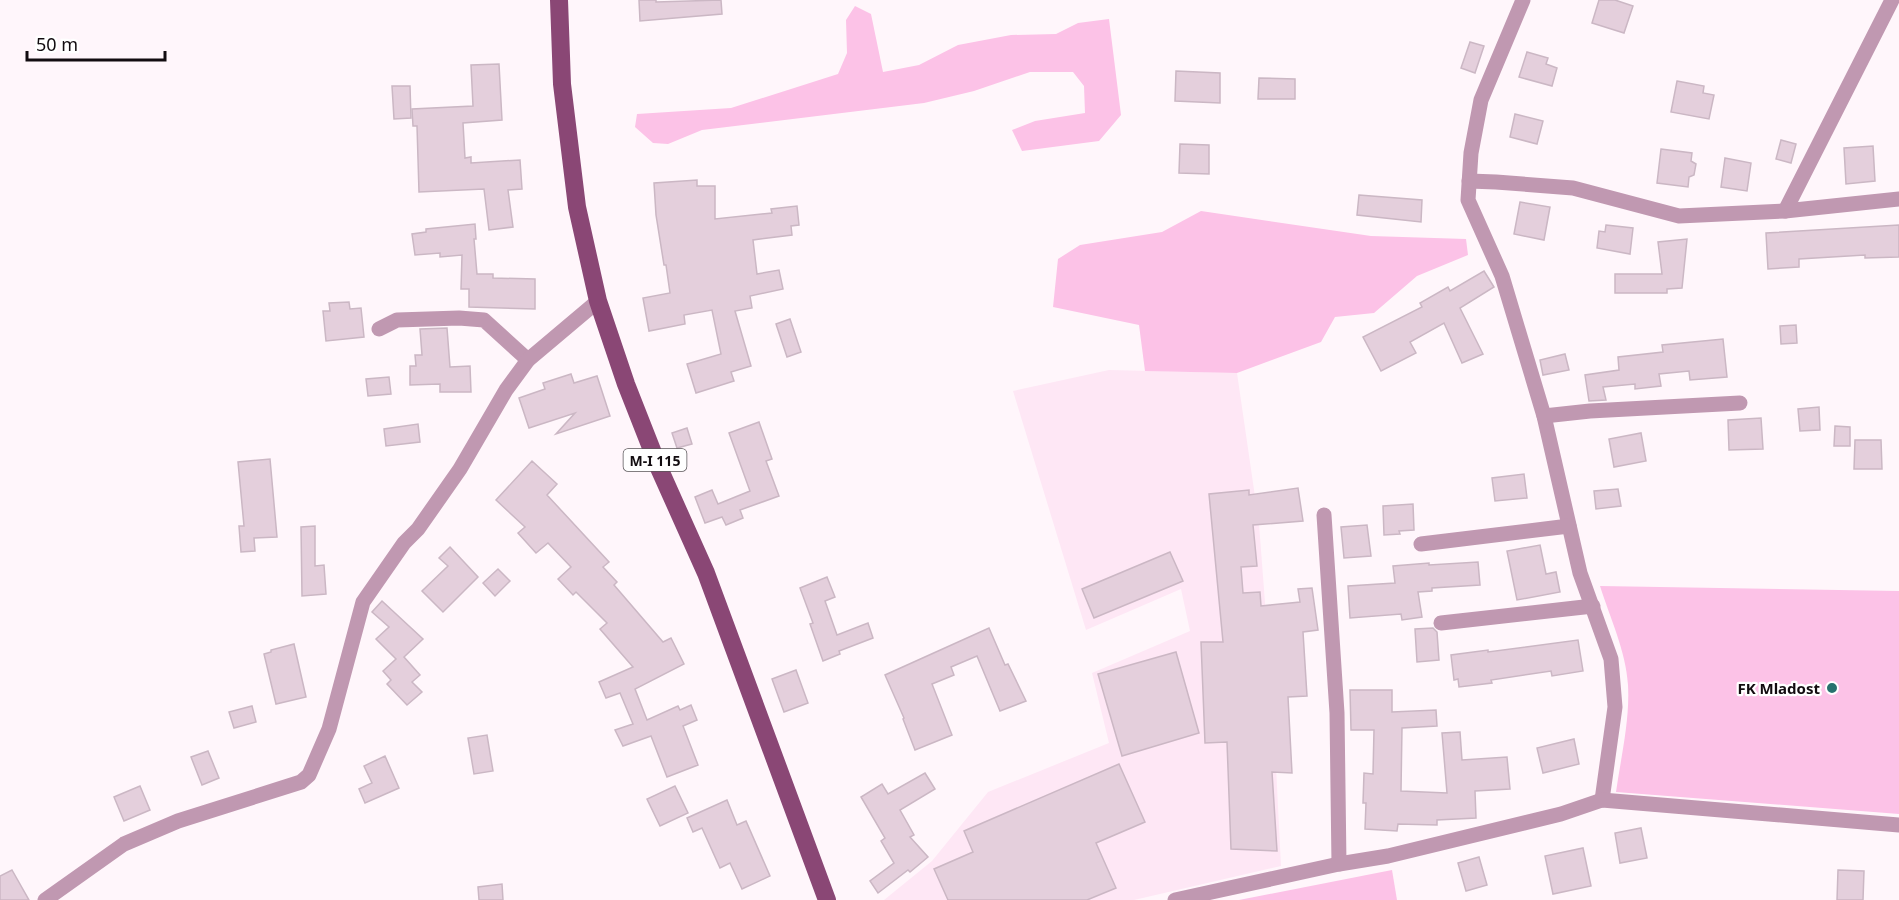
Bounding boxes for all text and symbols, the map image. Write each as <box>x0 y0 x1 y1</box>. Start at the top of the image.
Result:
scale bar <box>27 24 165 62</box>
text: 50 m <box>36 32 78 56</box>
road number: M-I 115 <box>624 449 686 471</box>
place label: FK Mladost <box>1737 678 1820 698</box>
marker: FK Mladost <box>1825 681 1839 695</box>

